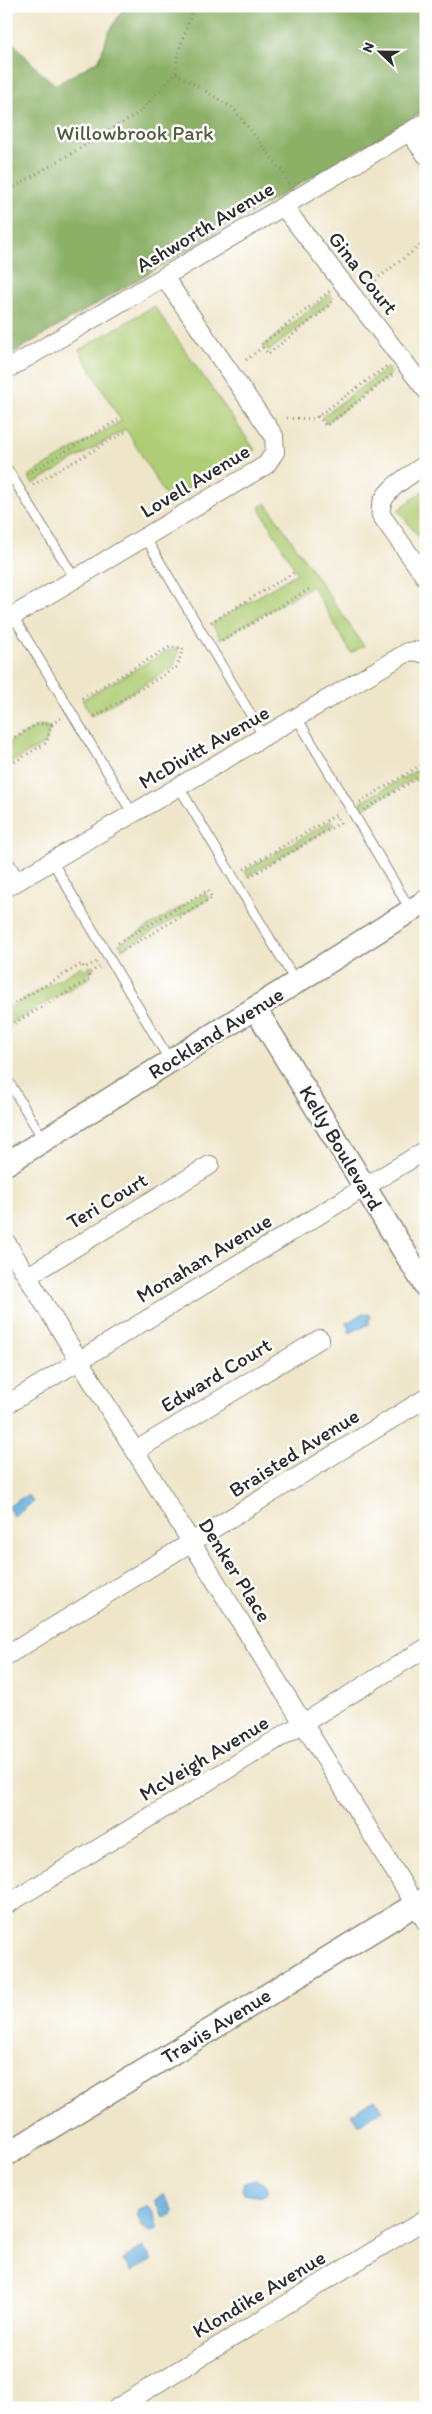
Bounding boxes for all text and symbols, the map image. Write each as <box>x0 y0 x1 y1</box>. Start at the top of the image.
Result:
north arrow <box>354 28 404 78</box>
text: N <box>359 40 378 55</box>
park label: Willowbrook Park <box>56 120 214 145</box>
street label: Ashworth Avenue <box>131 176 278 278</box>
street label: Gina Court <box>323 226 404 319</box>
street label: Lovell Avenue <box>135 438 254 523</box>
street label: McDivitt Avenue <box>134 699 273 794</box>
street label: Rockland Avenue <box>144 981 288 1084</box>
street label: Kelly Boulevard <box>294 1081 389 1215</box>
street label: Teri Court <box>62 1167 152 1234</box>
street label: Monahan Avenue <box>132 1207 276 1308</box>
street label: Edward Court <box>156 1332 276 1417</box>
street label: Braisted Avenue <box>224 1403 363 1503</box>
street label: Denker Place <box>194 1513 277 1626</box>
street label: McVeigh Avenue <box>135 1709 273 1806</box>
street label: Travis Avenue <box>156 1982 275 2069</box>
street label: Klondike Avenue <box>188 2244 330 2343</box>

